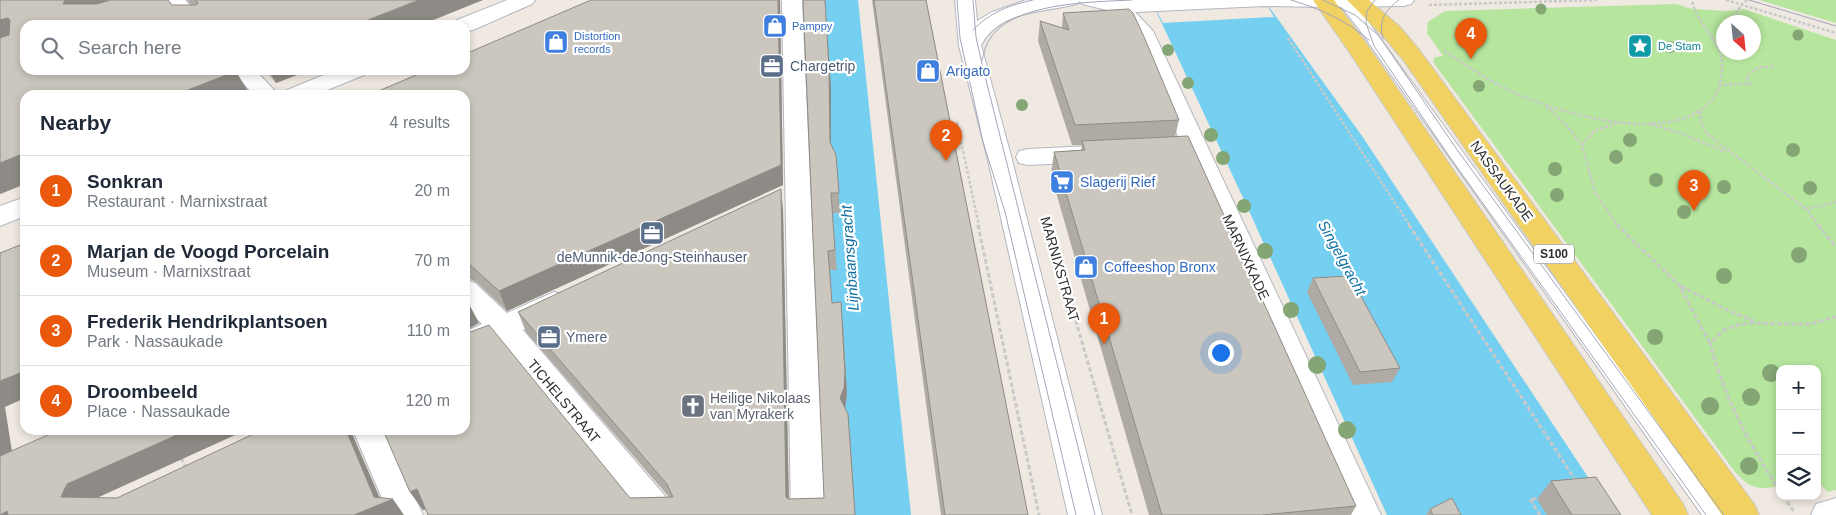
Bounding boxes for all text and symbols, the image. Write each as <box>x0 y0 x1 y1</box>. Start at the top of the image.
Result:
shop icon: Pamppy <box>762 13 788 39</box>
north arrow <box>1716 15 1761 60</box>
pin: 4 <box>1455 18 1487 59</box>
search box <box>20 20 470 75</box>
place label: Pamppy <box>792 20 833 32</box>
shop icon: Distortion records <box>543 29 569 55</box>
place label: Distortion records <box>574 30 620 55</box>
place icon: De Stam <box>1627 33 1653 59</box>
icon: search <box>38 34 66 62</box>
text: Search here <box>78 37 182 58</box>
place label: De Stam <box>1658 40 1701 52</box>
office icon: Chargetrip <box>759 53 785 79</box>
place label: Chargetrip <box>790 58 856 74</box>
shop icon: Arigato <box>915 58 941 84</box>
place label: Arigato <box>946 63 991 79</box>
text: Nearby <box>40 111 111 134</box>
text: 4 results <box>390 114 450 131</box>
pin: 2 <box>930 120 962 161</box>
street label: NASSAUKADE <box>1467 138 1537 224</box>
supermarket icon: Slagerij Rief <box>1049 169 1075 195</box>
pin: 3 <box>1678 170 1710 211</box>
text: Sonkran <box>87 171 163 192</box>
place label: Slagerij Rief <box>1080 174 1156 190</box>
text: 1 <box>52 182 60 199</box>
text: 20 m <box>414 182 450 199</box>
text: Restaurant · Marnixstraat <box>87 193 268 210</box>
water label: Lijnbaansgracht <box>837 204 862 311</box>
street label: MARNIXKADE <box>1219 212 1273 302</box>
street label: MARNIXSTRAAT <box>1037 215 1083 324</box>
water label: Singelgracht <box>1315 217 1370 299</box>
office icon: deMunnik-deJong-Steinhauser <box>639 220 665 246</box>
text: Marjan de Voogd Porcelain <box>87 241 329 262</box>
road number: S100 <box>1534 244 1574 264</box>
place label: deMunnik-deJong-Steinhauser <box>557 249 748 265</box>
text: 2 <box>52 252 60 269</box>
text: 70 m <box>414 252 450 269</box>
shop icon: Coffeeshop Bronx <box>1073 254 1099 280</box>
place label: Coffeeshop Bronx <box>1104 259 1216 275</box>
text: Museum · Marnixstraat <box>87 263 251 280</box>
pin: 1 <box>1088 303 1120 344</box>
text: Frederik Hendrikplantsoen <box>87 311 328 332</box>
text: 3 <box>52 322 60 339</box>
text: 110 m <box>407 322 450 339</box>
office icon: Ymere <box>536 324 562 350</box>
place label: Ymere <box>566 329 607 345</box>
text: Park · Nassaukade <box>87 333 223 350</box>
your location <box>1208 340 1234 366</box>
street label: TICHELSTRAAT <box>524 356 604 446</box>
map controls <box>1776 365 1821 500</box>
button: + <box>1776 365 1821 410</box>
text: Droombeeld <box>87 381 198 402</box>
place label: Heilige Nikolaas van Myrakerk <box>710 390 810 422</box>
text: 4 <box>52 392 60 409</box>
text: 120 m <box>406 392 450 409</box>
church icon: Heilige Nikolaas van Myrakerk <box>680 393 706 419</box>
text: Place · Nassaukade <box>87 403 230 420</box>
button: − <box>1776 410 1821 455</box>
button: layers <box>1776 455 1821 500</box>

